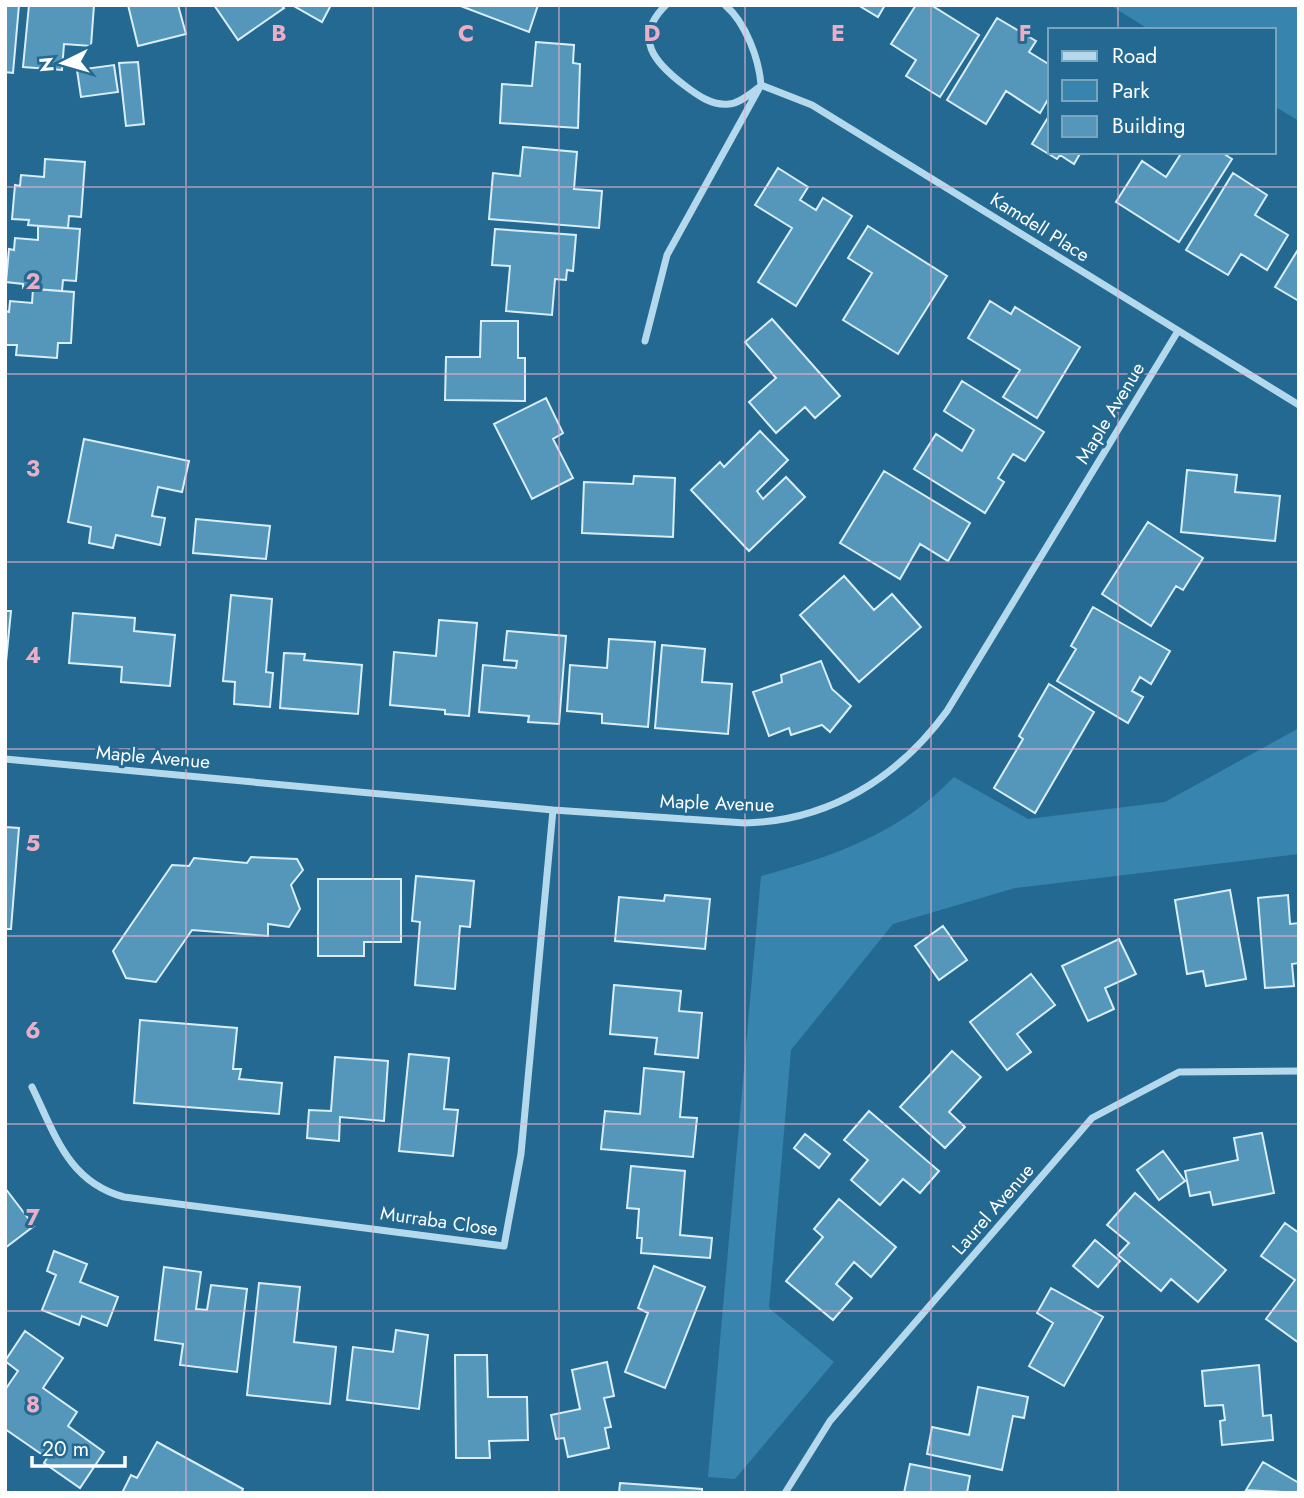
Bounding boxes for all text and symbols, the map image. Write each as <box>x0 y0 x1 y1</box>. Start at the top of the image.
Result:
text: B <box>271 16 287 50</box>
text: C <box>458 16 474 50</box>
text: D <box>644 16 661 50</box>
text: E <box>831 16 845 50</box>
text: F <box>1019 16 1031 50</box>
north arrow <box>28 28 98 98</box>
legend <box>1048 28 1276 154</box>
text: Road <box>1112 41 1157 71</box>
text: N <box>32 56 61 73</box>
text: Park <box>1112 76 1150 106</box>
text: Building <box>1112 111 1185 141</box>
street label: Kamdell Place <box>985 186 1095 268</box>
text: 2 <box>25 264 41 298</box>
street label: Maple Avenue <box>1069 357 1151 469</box>
text: 3 <box>26 451 40 485</box>
text: 4 <box>25 638 41 672</box>
street label: Maple Avenue <box>95 739 211 775</box>
street label: Maple Avenue <box>659 788 775 818</box>
text: 5 <box>26 826 40 860</box>
text: 6 <box>25 1013 41 1047</box>
street label: Laurel Avenue <box>946 1157 1040 1260</box>
street label: Murraba Close <box>378 1199 500 1243</box>
text: 7 <box>26 1200 40 1234</box>
text: 8 <box>26 1387 40 1421</box>
scale bar <box>32 1424 124 1468</box>
text: 20 m <box>42 1434 89 1464</box>

